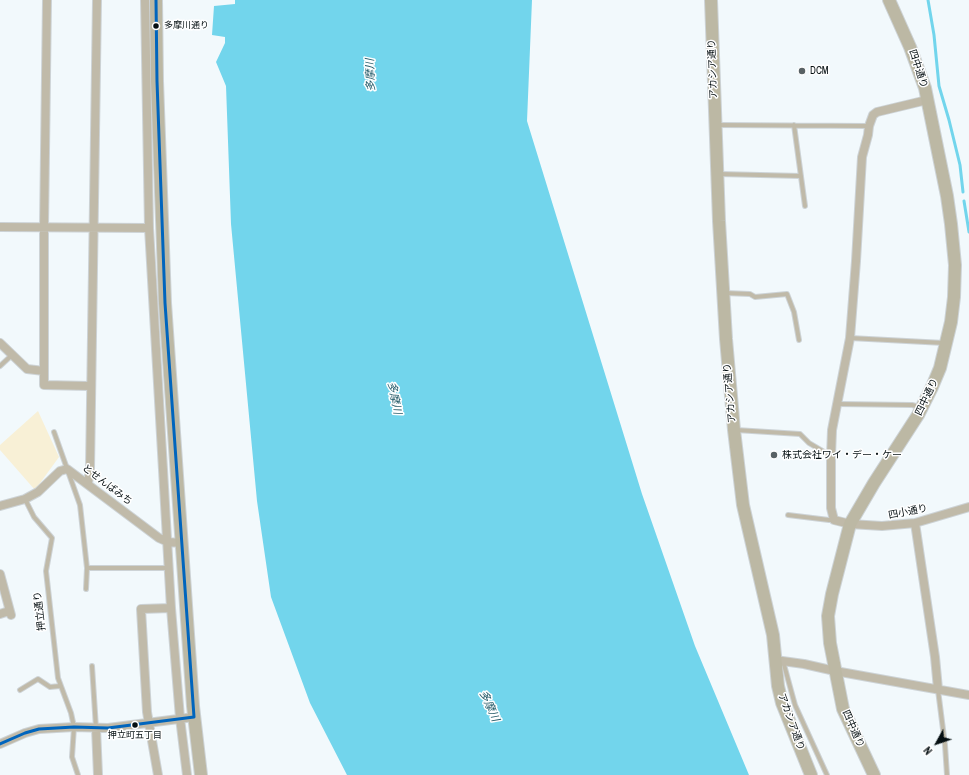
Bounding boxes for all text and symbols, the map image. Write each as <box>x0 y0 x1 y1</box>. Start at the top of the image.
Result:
marker: 多摩川通り <box>151 21 161 31</box>
place label: 多摩川通り <box>164 21 209 31</box>
street label: アカシア通り <box>706 39 720 99</box>
street label: 四中通り <box>906 48 930 90</box>
water label: 多摩川 <box>364 58 378 92</box>
place label: DCM <box>810 65 829 77</box>
marker: DCM <box>797 66 807 76</box>
street label: アカシア通り <box>721 363 739 423</box>
street label: 四中通り <box>913 376 941 418</box>
water label: 多摩川 <box>384 381 404 415</box>
place label: 株式会社ワイ・デー・ケー <box>782 449 902 461</box>
marker: 株式会社ワイ・デー・ケー <box>769 450 779 460</box>
street label: とせんばみち <box>79 462 135 508</box>
street label: 四小通り <box>887 502 929 522</box>
street label: 押立通り <box>32 590 48 632</box>
water label: 多摩川 <box>476 688 502 724</box>
street label: アカシア通り <box>775 692 807 752</box>
street label: 四中通り <box>839 708 867 750</box>
marker: 押立町五丁目 <box>130 720 140 730</box>
north arrow <box>917 723 957 763</box>
place label: 押立町五丁目 <box>108 731 162 741</box>
text: N <box>920 744 935 758</box>

